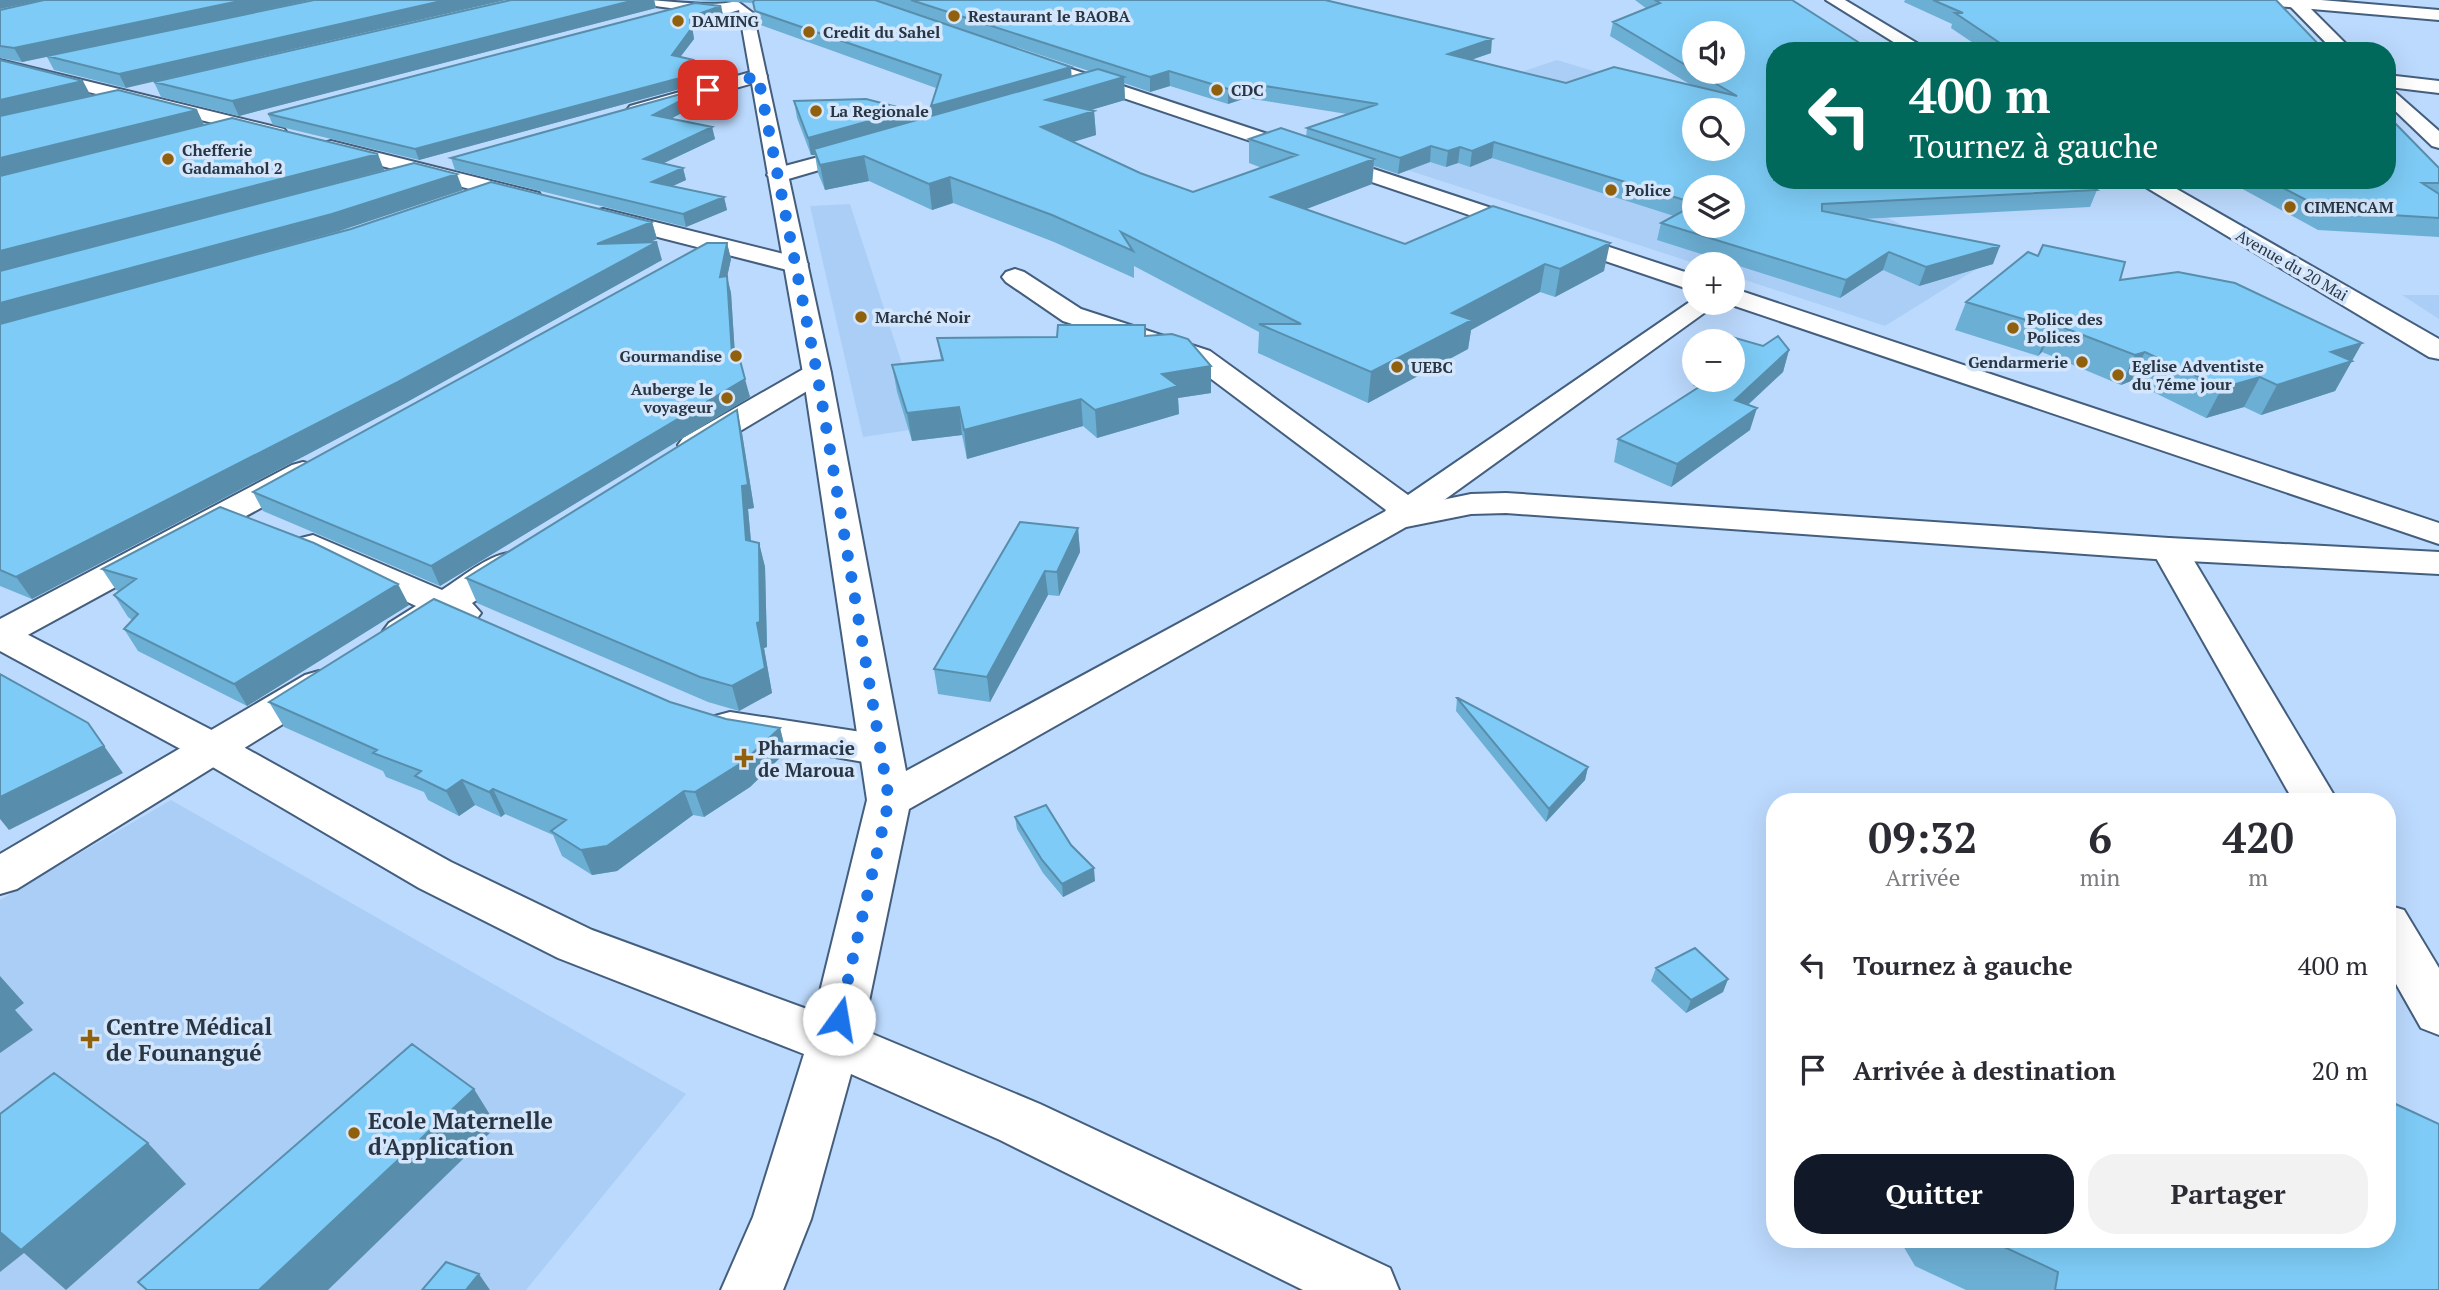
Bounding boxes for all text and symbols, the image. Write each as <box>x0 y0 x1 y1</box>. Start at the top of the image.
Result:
place label: Restaurant le BAOBA <box>968 5 1131 27</box>
marker: Restaurant le BAOBA <box>946 8 962 24</box>
place label: DAMING <box>692 10 760 32</box>
marker: DAMING <box>670 13 686 29</box>
place label: Credit du Sahel <box>823 21 940 43</box>
map controls <box>1682 21 1745 392</box>
button: sound <box>1682 21 1745 84</box>
marker: Credit du Sahel <box>801 24 817 40</box>
pin <box>678 60 738 120</box>
text: 400 m <box>1909 62 2051 127</box>
icon: left <box>1794 70 1885 161</box>
icon: arrive <box>689 71 727 109</box>
place label: CDC <box>1231 79 1264 101</box>
marker: CDC <box>1209 82 1225 98</box>
button: search <box>1682 98 1745 161</box>
place label: La Regionale <box>830 100 929 122</box>
marker: La Regionale <box>808 103 824 119</box>
text: Tournez à gauche <box>1909 125 2158 167</box>
place label: Chefferie Gadamahol 2 <box>182 139 283 179</box>
marker: Chefferie Gadamahol 2 <box>160 151 176 167</box>
button: layers <box>1682 175 1745 238</box>
place label: Police <box>1625 179 1671 201</box>
marker: Police <box>1603 182 1619 198</box>
place label: CIMENCAM <box>2304 196 2394 218</box>
marker: CIMENCAM <box>2282 199 2298 215</box>
street label: Avenue du 20 Mai <box>2232 224 2352 306</box>
button: + <box>1682 252 1745 315</box>
place label: Marché Noir <box>875 306 971 328</box>
place label: Police des Polices <box>2027 308 2103 348</box>
marker: Marché Noir <box>853 309 869 325</box>
marker: Police des Polices <box>2005 320 2021 336</box>
button: − <box>1682 329 1745 392</box>
place label: Gourmandise <box>620 345 722 367</box>
marker: Gourmandise <box>728 348 744 364</box>
place label: Gendarmerie <box>1968 351 2068 373</box>
marker: Gendarmerie <box>2074 354 2090 370</box>
place label: Eglise Adventiste du 7éme jour <box>2132 355 2264 395</box>
place label: UEBC <box>1411 356 1453 378</box>
marker: UEBC <box>1389 359 1405 375</box>
marker: Eglise Adventiste du 7éme jour <box>2110 367 2126 383</box>
place label: Auberge le voyageur <box>631 378 713 418</box>
marker: Auberge le voyageur <box>719 390 735 406</box>
place label: Pharmacie de Maroua <box>758 735 855 782</box>
marker: Pharmacie de Maroua <box>736 750 752 766</box>
text: 09:32 <box>1868 809 1978 865</box>
text: 6 <box>2088 809 2112 865</box>
text: 420 <box>2223 809 2294 865</box>
text: Arrivée <box>1886 862 1960 893</box>
text: min <box>2080 862 2120 893</box>
text: m <box>2248 862 2268 893</box>
icon: left <box>1794 946 1832 984</box>
text: Tournez à gauche <box>1853 948 2073 982</box>
text: 400 m <box>2298 948 2368 982</box>
position arrow <box>802 982 876 1056</box>
place label: Centre Médical de Founangué <box>106 1011 272 1068</box>
marker: Centre Médical de Founangué <box>80 1029 100 1049</box>
icon: arrive <box>1794 1051 1832 1089</box>
text: Arrivée à destination <box>1853 1053 2116 1087</box>
text: 20 m <box>2312 1053 2368 1087</box>
place label: Ecole Maternelle d'Application <box>368 1105 553 1162</box>
marker: Ecole Maternelle d'Application <box>346 1125 362 1141</box>
button: Quitter <box>1794 1154 2074 1234</box>
button: Partager <box>2088 1154 2368 1234</box>

